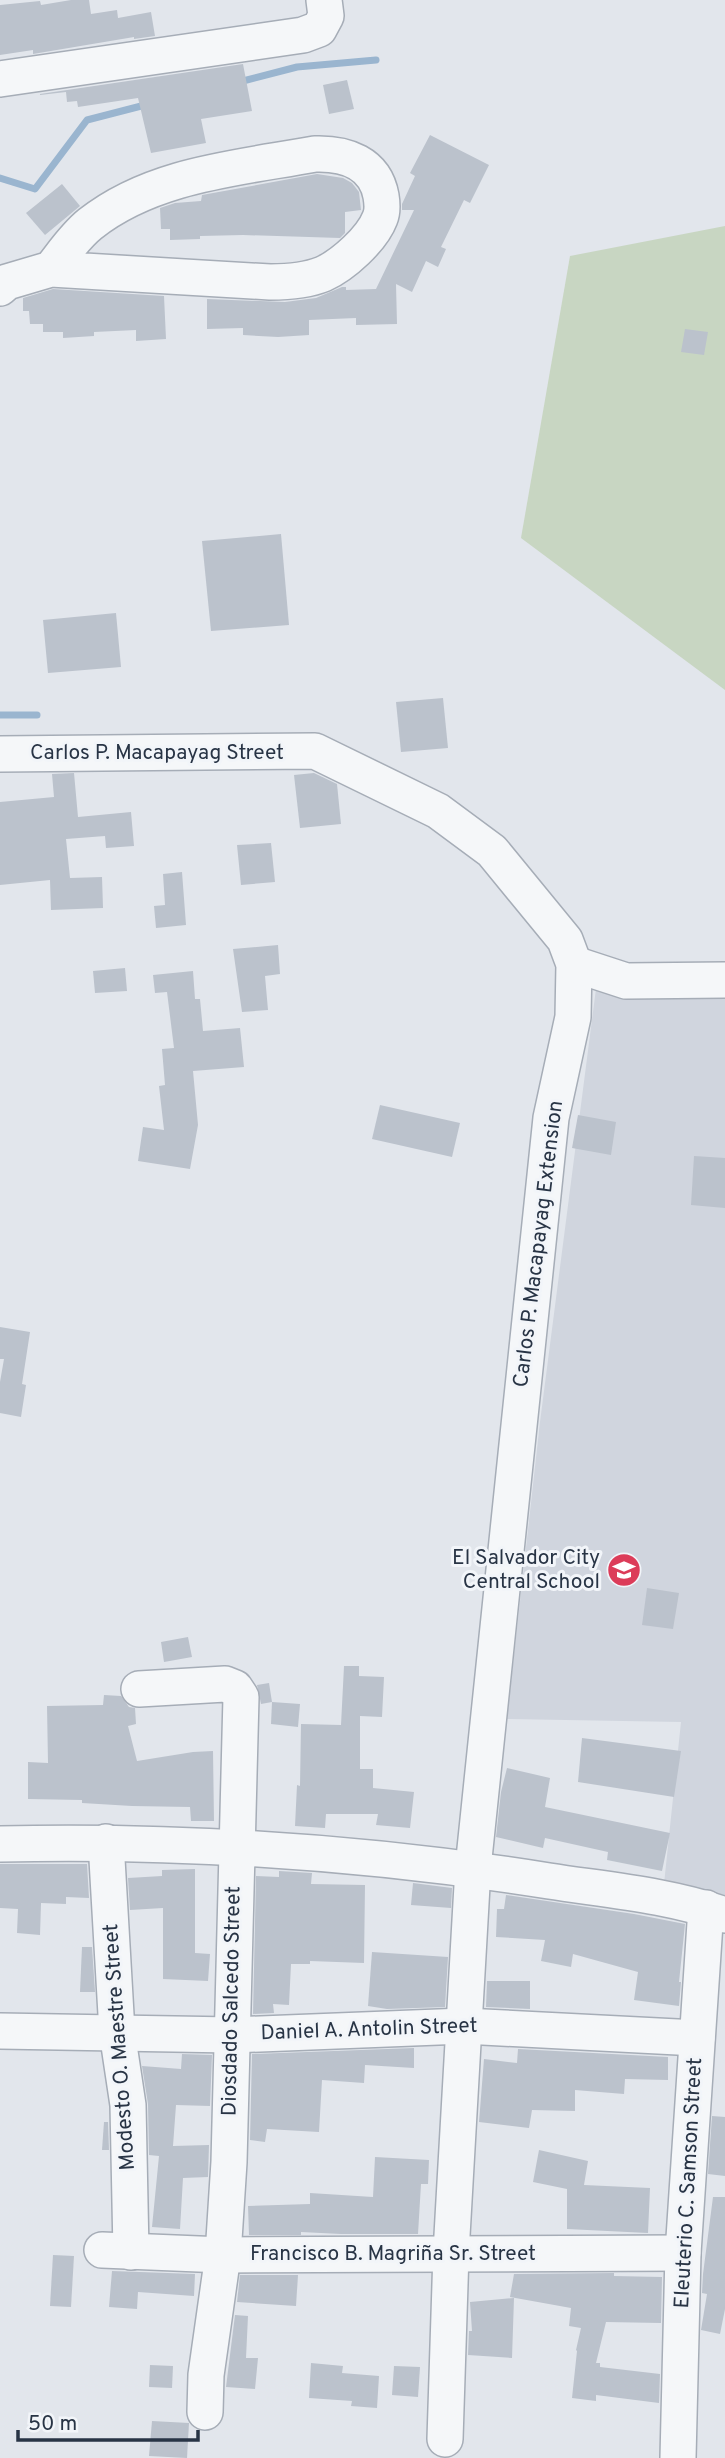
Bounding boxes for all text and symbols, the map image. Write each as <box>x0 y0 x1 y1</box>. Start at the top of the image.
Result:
street label: Carlos P. Macapayag Street <box>30 740 284 767</box>
street label: Carlos P. Macapayag Extension <box>508 1099 570 1389</box>
place label: El Salvador City Central School <box>452 1545 600 1596</box>
school or university icon: El Salvador City Central School <box>605 1551 643 1589</box>
street label: Diosdado Salcedo Street <box>216 1886 248 2116</box>
street label: Modesto O. Maestre Street <box>98 1923 142 2171</box>
street label: Daniel A. Antolin Street <box>260 2013 478 2047</box>
street label: Eleuterio C. Samson Street <box>669 2057 709 2309</box>
street label: Francisco B. Magriña Sr. Street <box>250 2241 536 2268</box>
scale bar <box>18 2398 198 2442</box>
text: 50 m <box>28 2411 77 2438</box>

